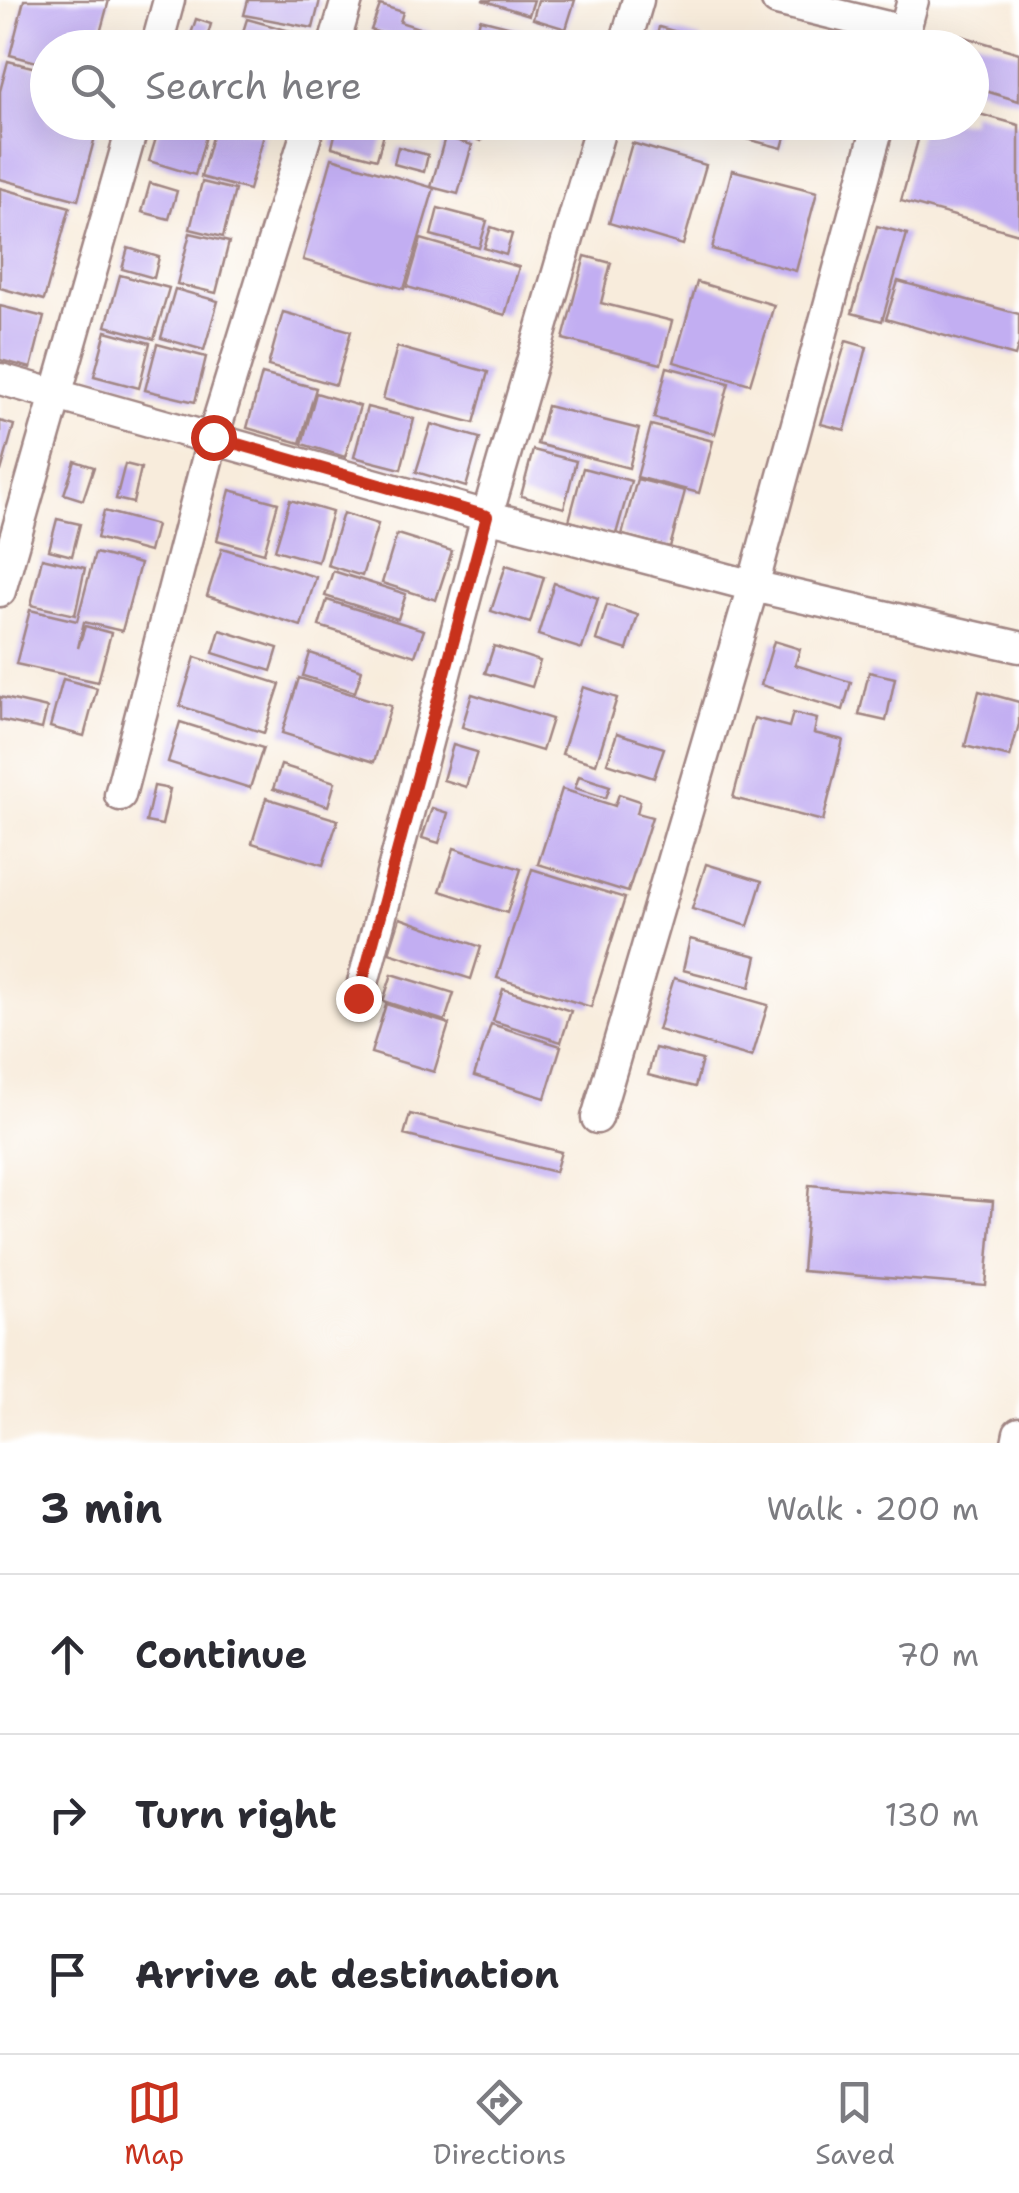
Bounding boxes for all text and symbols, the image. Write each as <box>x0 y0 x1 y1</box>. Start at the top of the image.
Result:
search box <box>30 30 989 140</box>
icon: search <box>65 58 120 113</box>
text: Search here <box>145 60 362 111</box>
route start <box>191 415 237 461</box>
route end <box>336 976 382 1022</box>
text: 3 min <box>40 1480 162 1536</box>
text: Walk · 200 m <box>766 1487 979 1530</box>
icon: ahead <box>40 1627 95 1682</box>
text: Continue <box>135 1629 307 1680</box>
text: 70 m <box>896 1633 979 1676</box>
icon: right <box>40 1787 95 1842</box>
text: Turn right <box>135 1789 337 1840</box>
text: 130 m <box>884 1793 979 1836</box>
icon: arrive <box>40 1947 95 2002</box>
text: Arrive at destination <box>135 1949 559 2000</box>
tab: Map <box>124 2075 184 2173</box>
tab: Directions <box>433 2075 566 2173</box>
tab: Saved <box>815 2075 895 2173</box>

